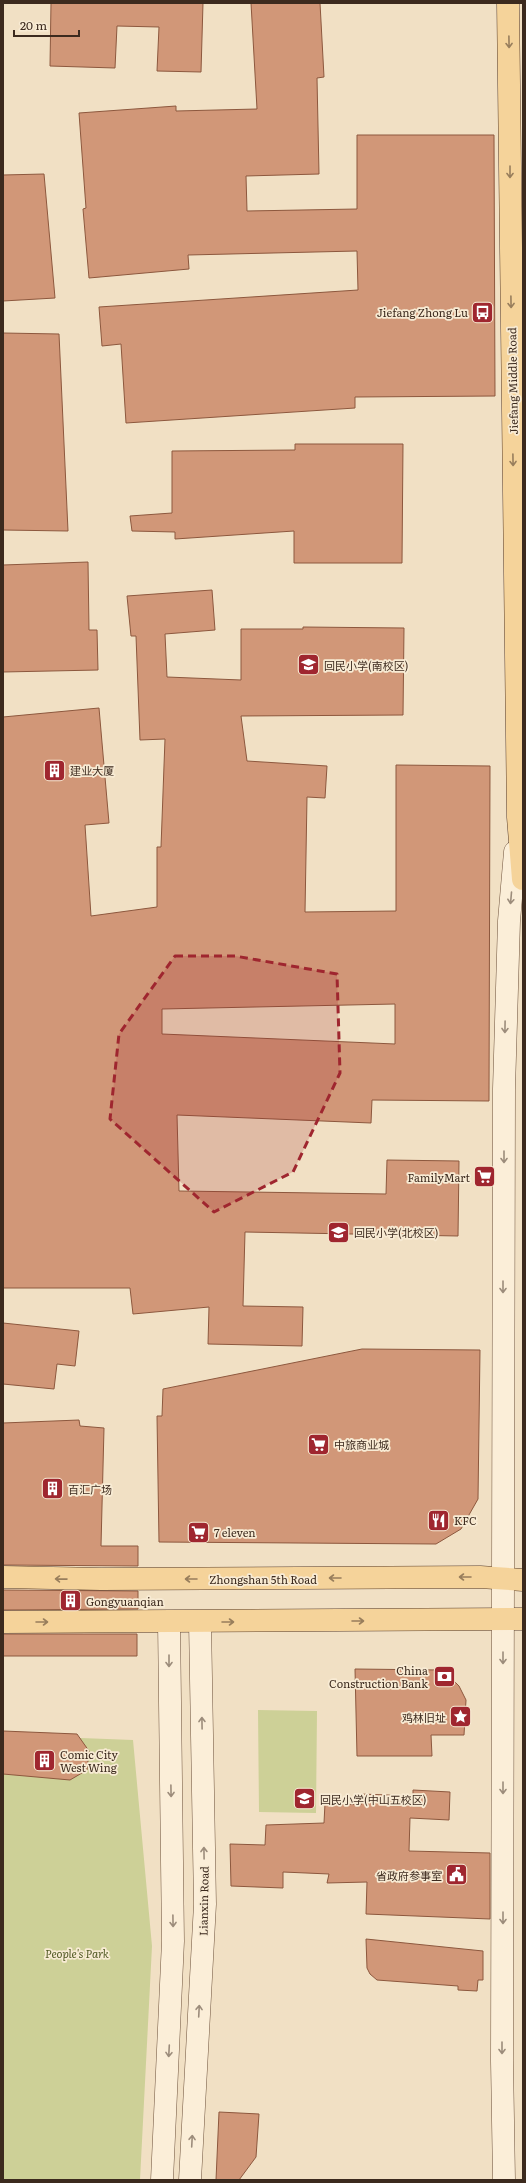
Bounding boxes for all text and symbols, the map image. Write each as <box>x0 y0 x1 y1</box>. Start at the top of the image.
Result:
scale bar <box>14 12 79 38</box>
text: 20 m <box>20 16 47 34</box>
one-way arrow <box>505 35 513 48</box>
one-way arrow <box>506 165 514 178</box>
one-way arrow <box>508 295 515 308</box>
bus stop icon: Jiefang Zhong Lu <box>470 299 496 325</box>
place label: Jiefang Zhong Lu <box>377 304 468 320</box>
street label: Jiefang Middle Road <box>503 327 521 435</box>
one-way arrow <box>509 453 517 466</box>
school or university icon: 回民小学(南校区) <box>295 652 321 678</box>
place label: 回民小学(南校区) <box>324 657 408 673</box>
building icon: 建业大厦 <box>41 757 67 783</box>
place label: 建业大厦 <box>70 762 114 778</box>
one-way arrow <box>507 891 515 904</box>
one-way arrow <box>501 1020 509 1033</box>
one-way arrow <box>500 1150 508 1163</box>
supermarket icon: FamilyMart <box>472 1164 498 1190</box>
place label: FamilyMart <box>408 1169 471 1185</box>
school or university icon: 回民小学(北校区) <box>325 1219 351 1245</box>
place label: 回民小学(北校区) <box>354 1224 438 1240</box>
one-way arrow <box>499 1280 507 1293</box>
supermarket icon: 中旅商业城 <box>305 1431 331 1457</box>
place label: 中旅商业城 <box>334 1436 389 1452</box>
building icon: 百汇广场 <box>40 1476 66 1502</box>
place label: 百汇广场 <box>68 1481 112 1497</box>
restaurant icon: KFC <box>426 1507 452 1533</box>
place label: KFC <box>454 1512 477 1528</box>
supermarket icon: 7 eleven <box>185 1519 211 1545</box>
place label: 7 eleven <box>214 1524 256 1540</box>
street label: Zhongshan 5th Road <box>209 1571 317 1587</box>
one-way arrow <box>459 1573 472 1581</box>
one-way arrow <box>329 1574 342 1582</box>
one-way arrow <box>55 1575 68 1583</box>
one-way arrow <box>185 1575 198 1583</box>
building icon: Gongyuanqian <box>57 1588 83 1614</box>
place label: Gongyuanqian <box>86 1593 164 1609</box>
one-way arrow <box>351 1617 364 1625</box>
one-way arrow <box>35 1618 48 1626</box>
one-way arrow <box>221 1618 234 1626</box>
one-way arrow <box>499 1651 507 1664</box>
one-way arrow <box>165 1654 173 1667</box>
place label: China Construction Bank <box>329 1662 428 1691</box>
bank icon: China Construction Bank <box>431 1663 457 1689</box>
place icon: 鸡林旧址 <box>448 1704 474 1730</box>
place label: 鸡林旧址 <box>402 1709 446 1725</box>
one-way arrow <box>198 1717 206 1730</box>
place label: Comic City West Wing <box>60 1746 118 1775</box>
building icon: Comic City West Wing <box>32 1747 58 1773</box>
one-way arrow <box>499 1781 507 1794</box>
one-way arrow <box>167 1784 175 1797</box>
school or university icon: 回民小学(中山五校区) <box>291 1786 317 1812</box>
place label: 回民小学(中山五校区) <box>320 1791 426 1807</box>
one-way arrow <box>200 1847 208 1860</box>
public building icon: 省政府参事室 <box>444 1862 470 1888</box>
street label: Lianxin Road <box>194 1866 212 1936</box>
place label: 省政府参事室 <box>376 1867 442 1883</box>
one-way arrow <box>499 1911 507 1924</box>
one-way arrow <box>169 1914 177 1927</box>
park label: People's Park <box>45 1945 109 1961</box>
one-way arrow <box>196 2005 203 2018</box>
one-way arrow <box>498 2041 506 2054</box>
one-way arrow <box>166 2044 173 2057</box>
one-way arrow <box>189 2135 196 2148</box>

